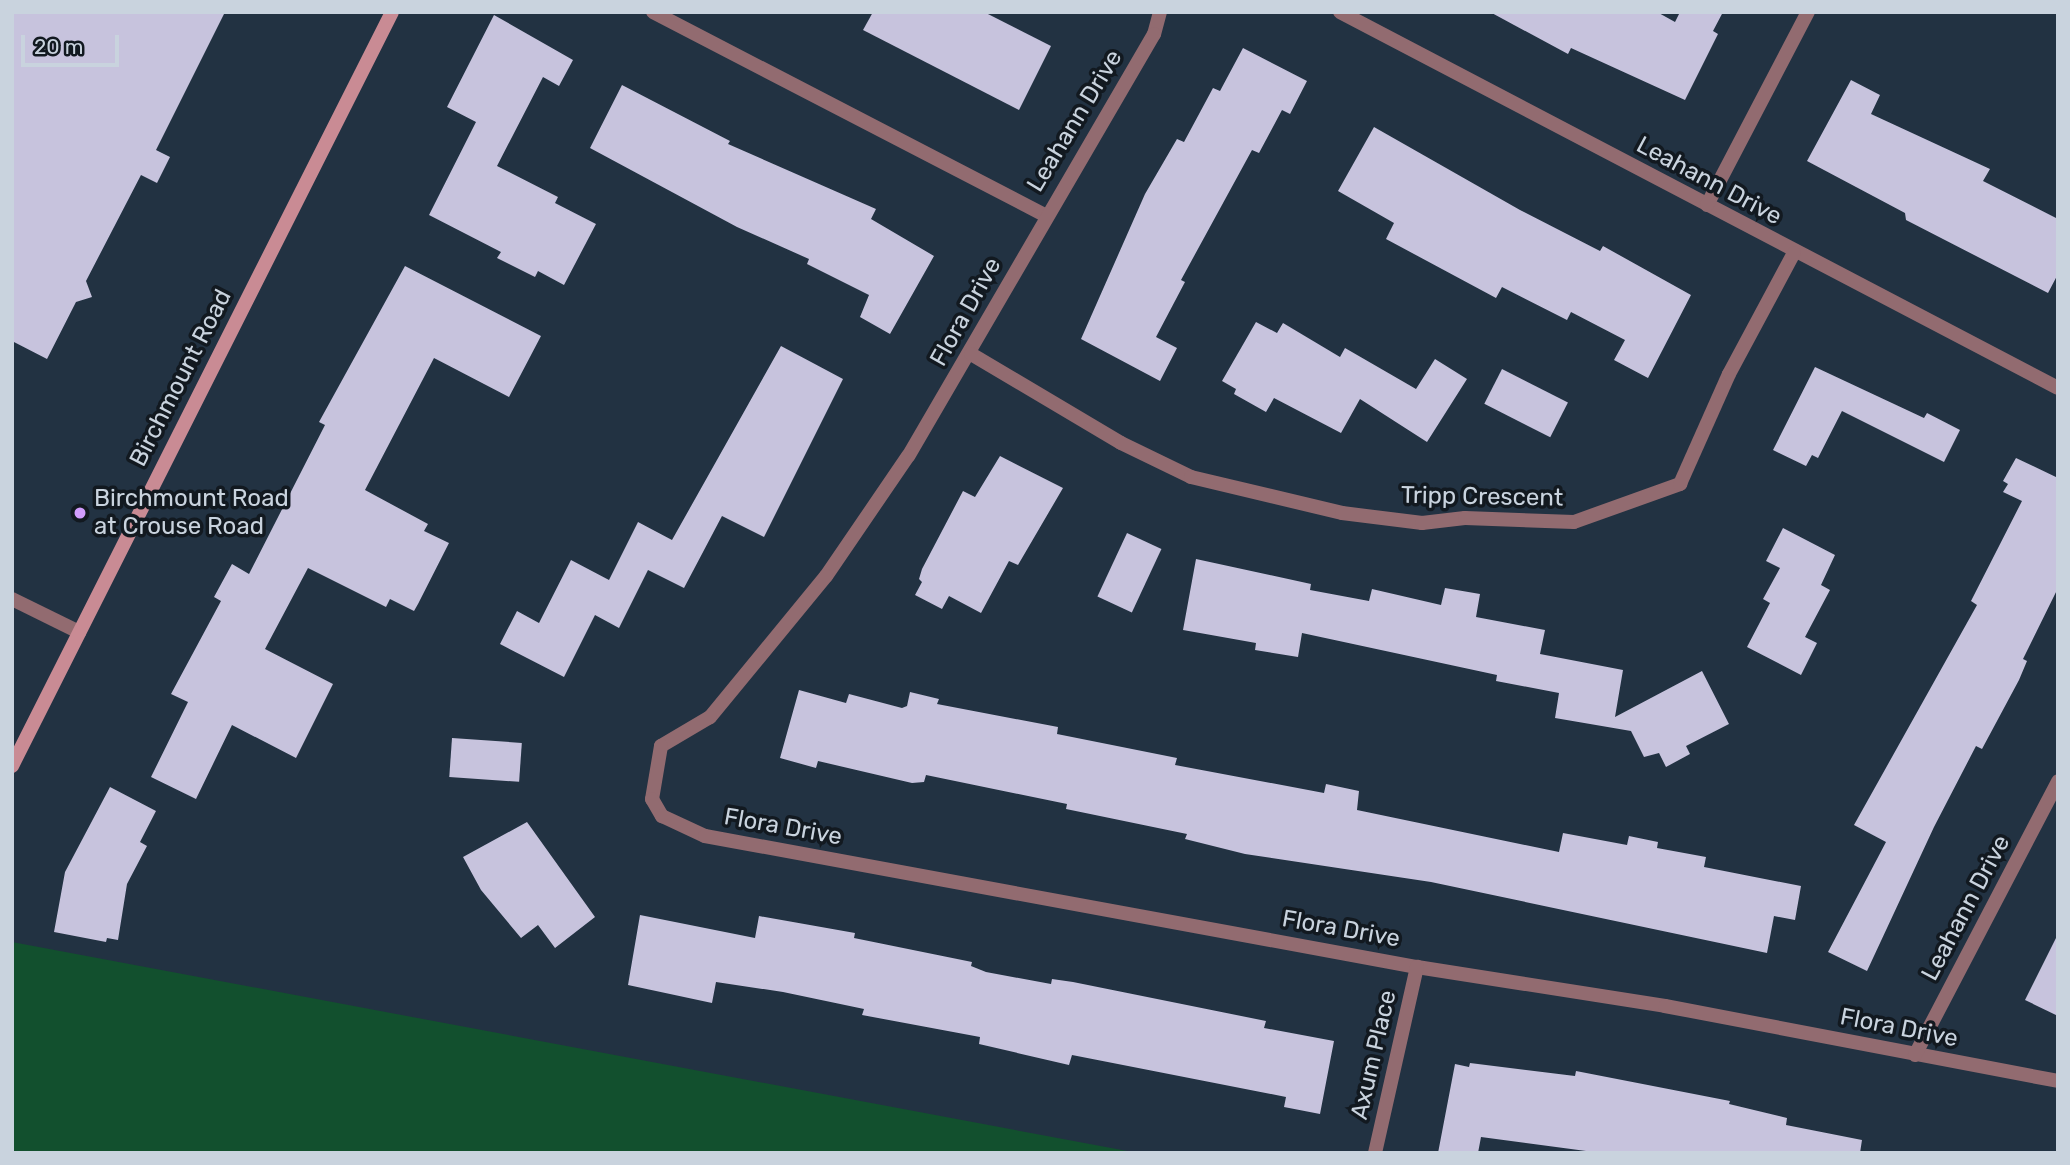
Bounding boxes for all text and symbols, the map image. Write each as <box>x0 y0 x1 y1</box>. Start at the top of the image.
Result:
scale bar <box>24 21 122 65</box>
text: 20 m <box>34 34 83 59</box>
street label: Leahann Drive <box>1021 45 1129 197</box>
street label: Leahann Drive <box>1631 131 1787 231</box>
street label: Flora Drive <box>924 253 1008 371</box>
street label: Birchmount Road <box>124 285 238 471</box>
street label: Tripp Crescent <box>1401 481 1563 513</box>
place label: Birchmount Road at Crouse Road <box>94 485 289 541</box>
marker: Birchmount Road at Crouse Road <box>72 505 88 521</box>
street label: Flora Drive <box>722 802 844 852</box>
street label: Leahann Drive <box>1916 830 2016 986</box>
street label: Flora Drive <box>1280 904 1402 954</box>
street label: Axum Place <box>1345 988 1403 1122</box>
street label: Flora Drive <box>1838 1002 1960 1054</box>

